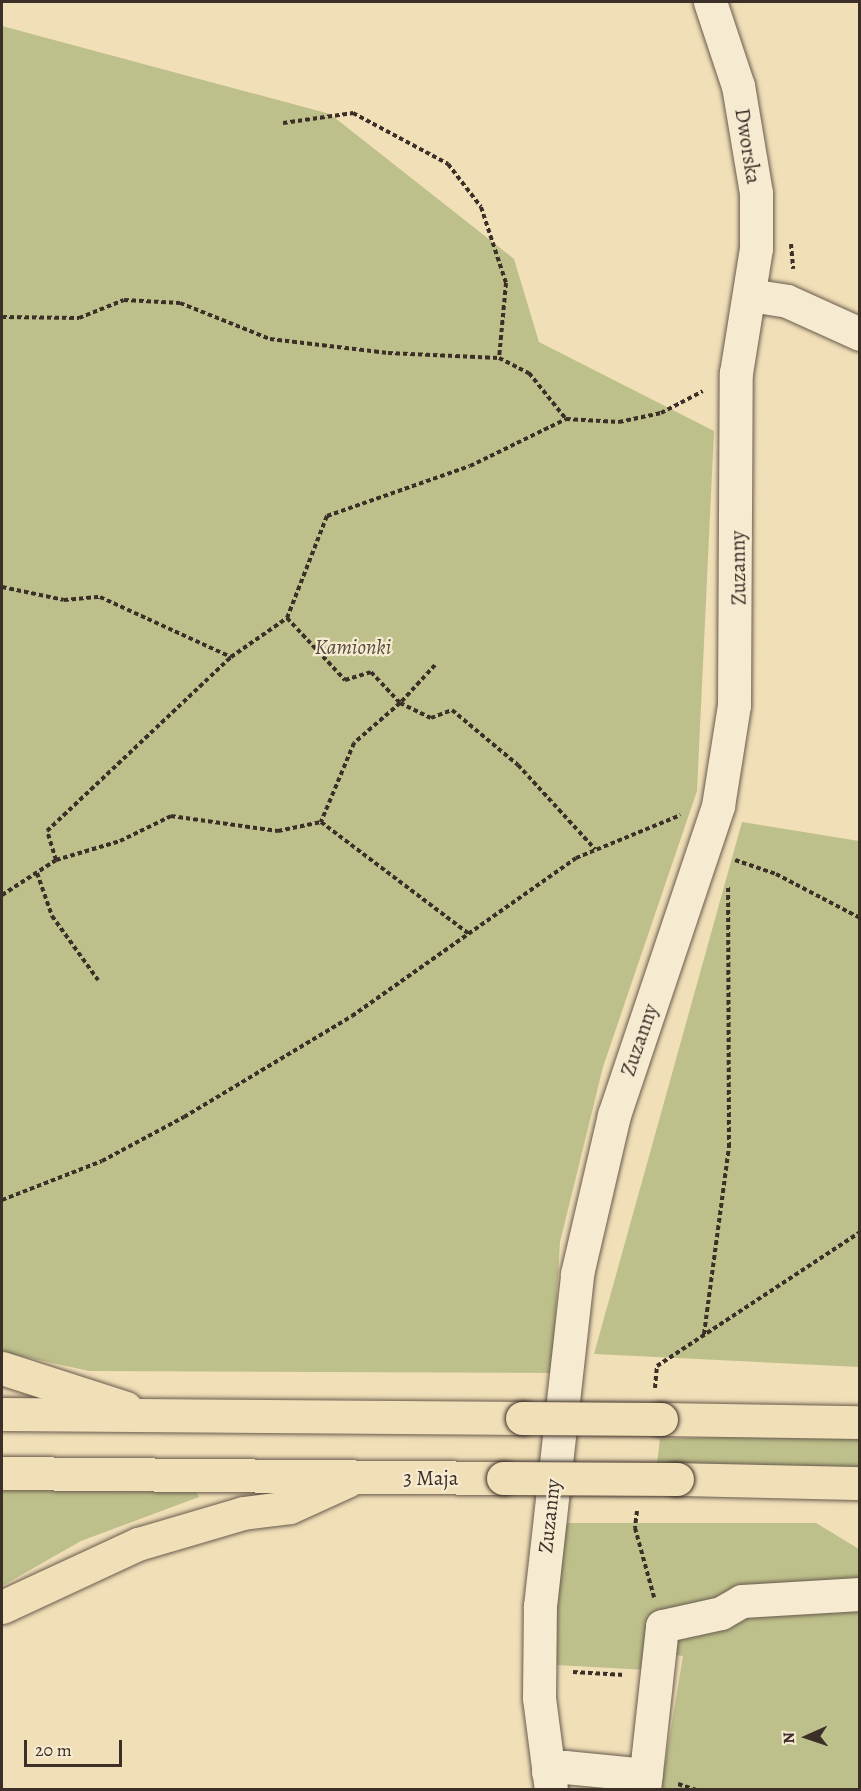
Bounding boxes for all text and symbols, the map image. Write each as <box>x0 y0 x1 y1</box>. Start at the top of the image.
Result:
street label: Dworska <box>730 106 766 186</box>
street label: Zuzanny <box>725 531 751 605</box>
park label: Kamionki <box>315 634 391 660</box>
street label: Zuzanny <box>615 1001 663 1079</box>
street label: 3 Maja <box>403 1465 459 1491</box>
street label: Zuzanny <box>533 1478 565 1554</box>
north arrow <box>777 1707 837 1767</box>
scale bar <box>27 1728 124 1766</box>
text: N <box>778 1732 800 1744</box>
text: 20 m <box>35 1738 72 1762</box>

